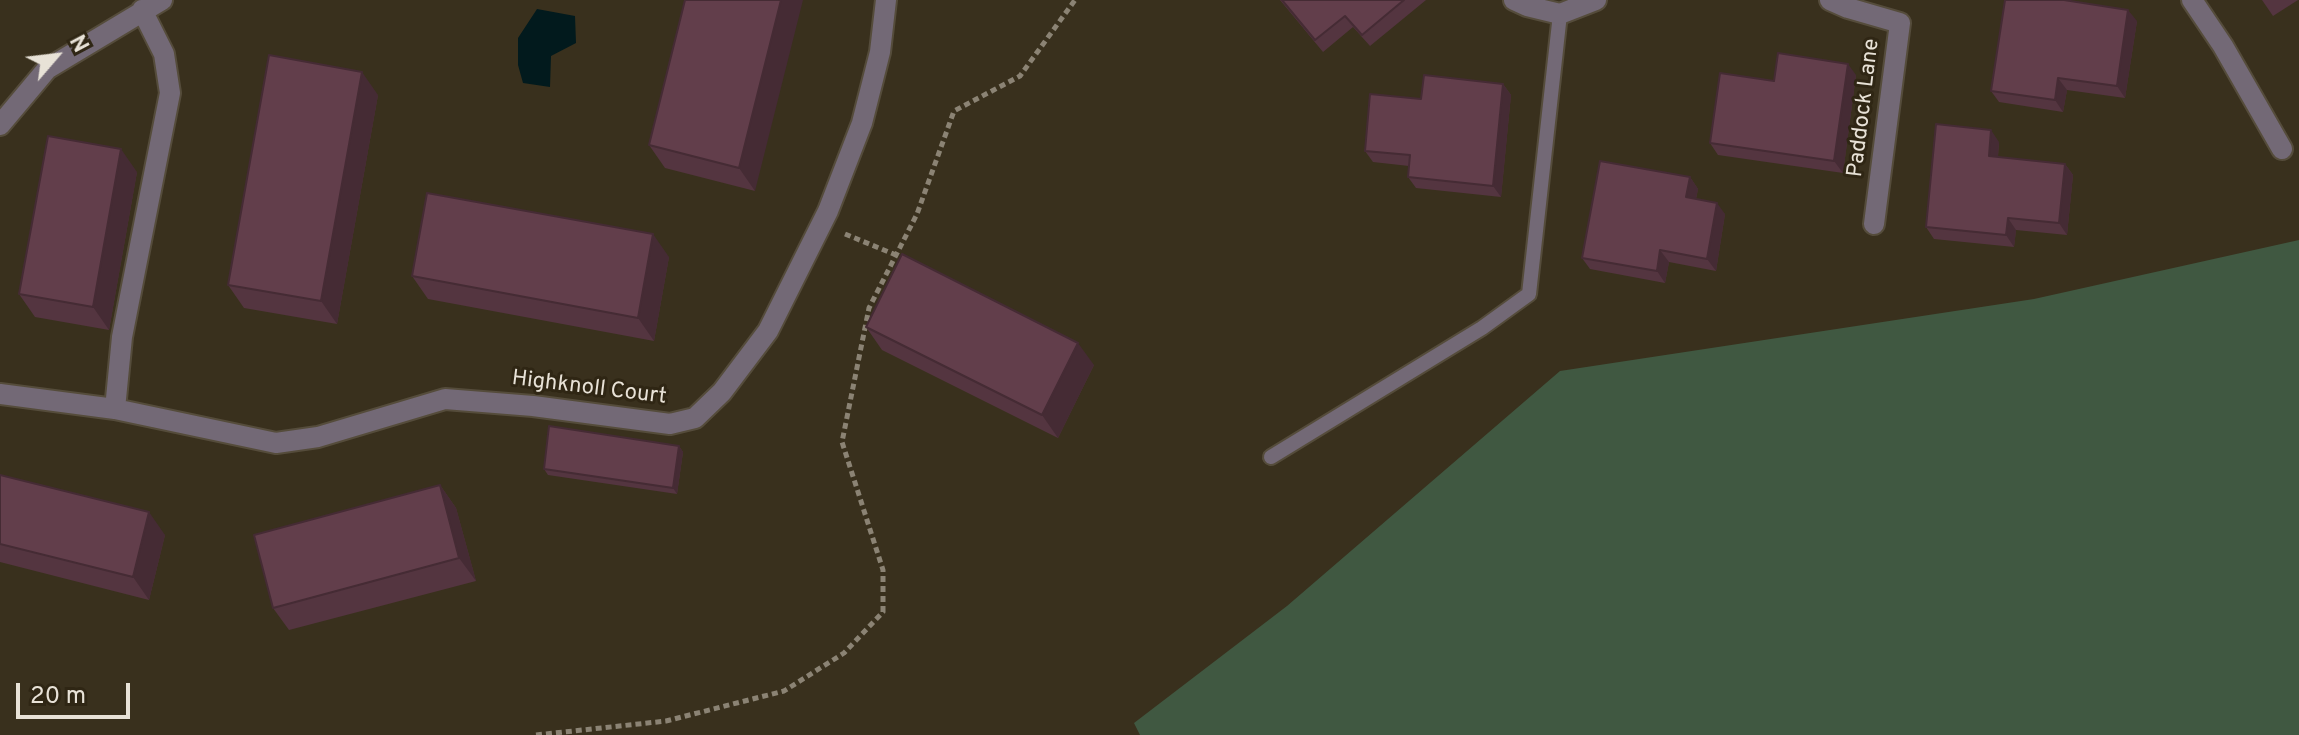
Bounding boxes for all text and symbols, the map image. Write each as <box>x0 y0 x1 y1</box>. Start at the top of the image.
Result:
north arrow <box>16 16 96 96</box>
text: N <box>62 31 93 58</box>
street label: Paddock Lane <box>1843 37 1887 179</box>
street label: Highknoll Court <box>510 366 668 412</box>
scale bar <box>20 667 134 717</box>
text: 20 m <box>30 682 86 712</box>

